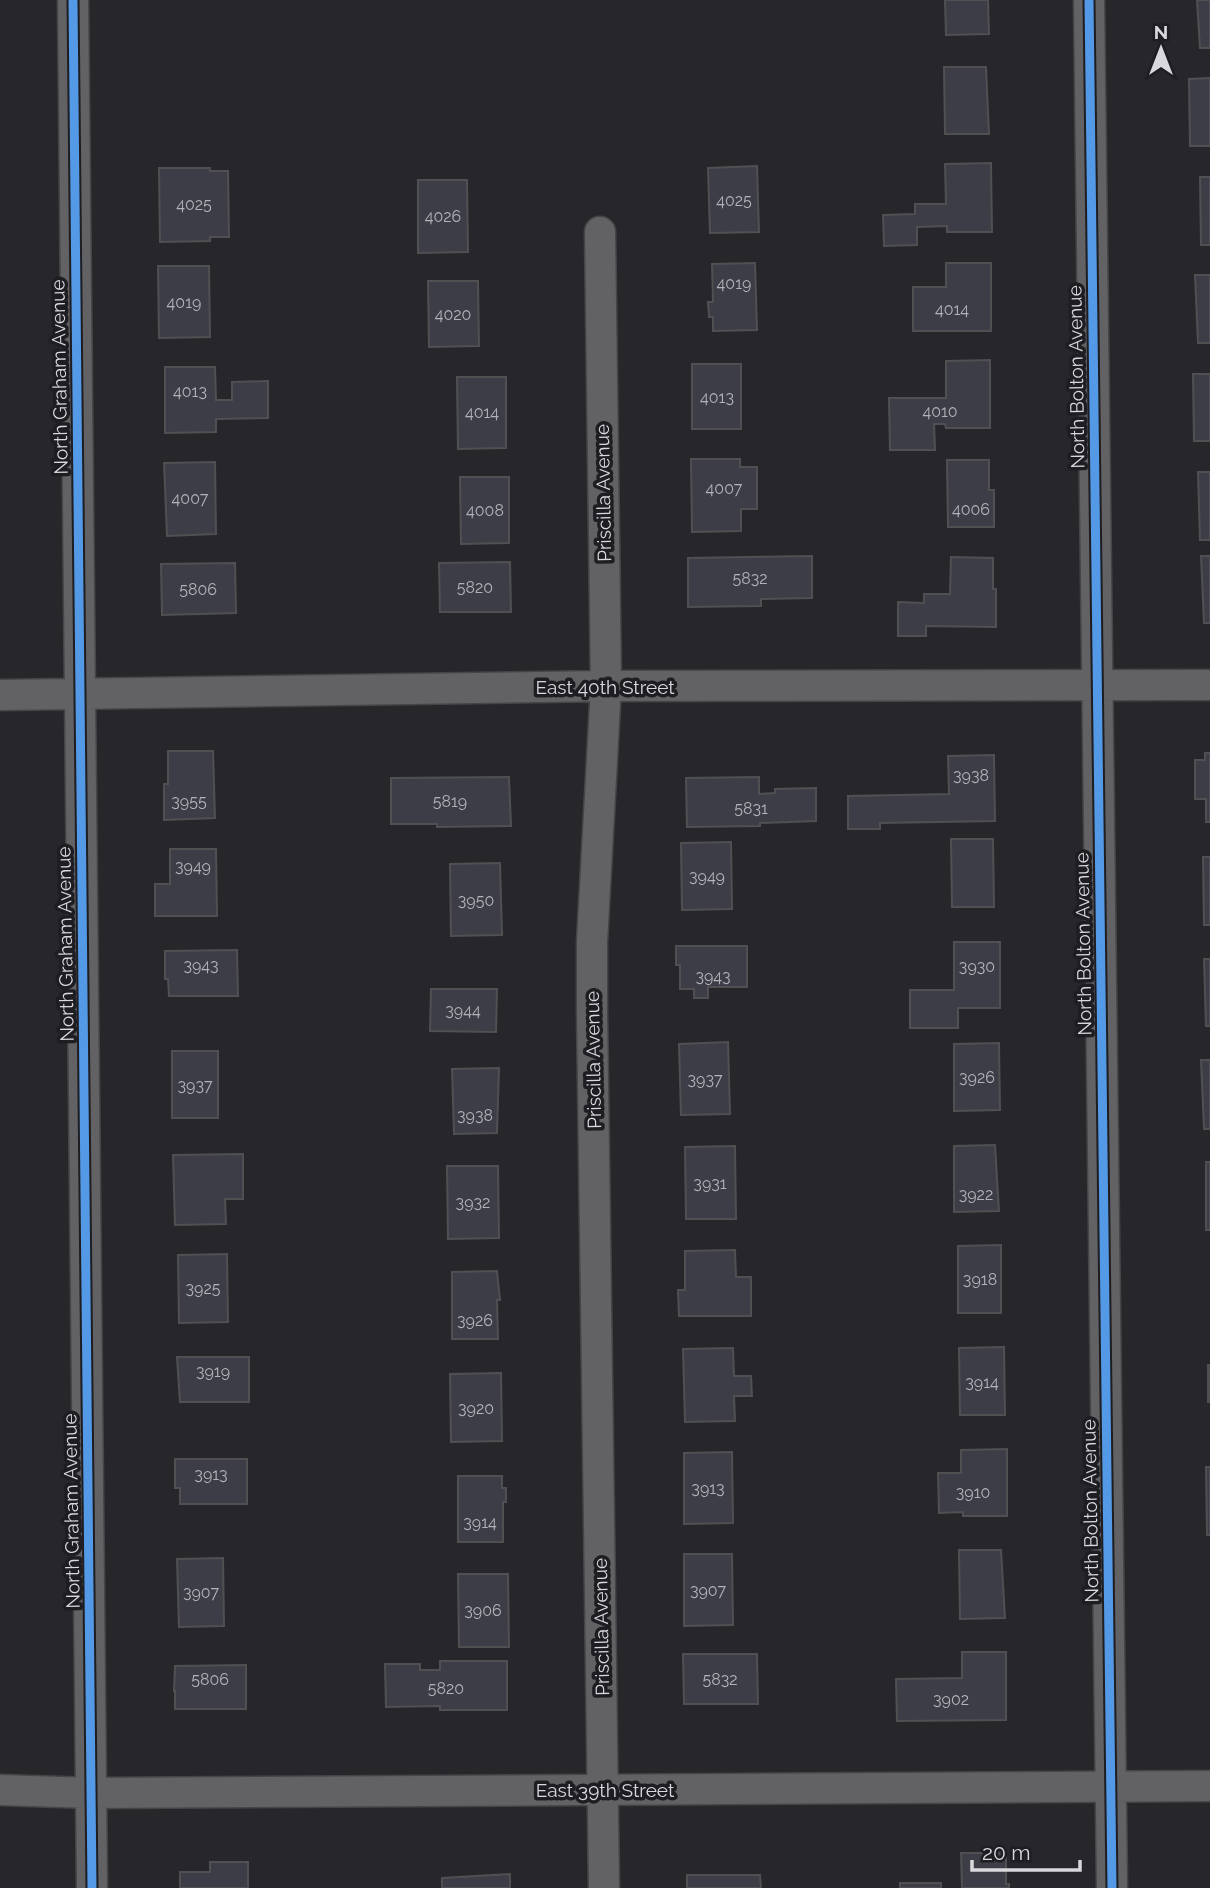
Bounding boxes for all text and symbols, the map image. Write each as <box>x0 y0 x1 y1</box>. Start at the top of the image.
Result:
north arrow <box>1126 14 1196 84</box>
text: N <box>1154 21 1168 43</box>
house number: 4025 <box>716 191 752 210</box>
house number: 4025 <box>176 195 212 214</box>
house number: 4026 <box>425 207 461 226</box>
house number: 4019 <box>717 274 751 293</box>
street label: North Graham Avenue <box>46 279 72 475</box>
street label: North Bolton Avenue <box>1063 285 1089 469</box>
house number: 4019 <box>167 293 201 312</box>
house number: 4014 <box>935 300 969 319</box>
house number: 4020 <box>435 305 471 324</box>
house number: 4013 <box>173 382 207 401</box>
house number: 4013 <box>700 388 734 407</box>
house number: 4010 <box>922 402 958 421</box>
house number: 4014 <box>465 403 499 422</box>
street label: Priscilla Avenue <box>591 424 615 562</box>
house number: 4007 <box>706 479 743 498</box>
house number: 4007 <box>172 489 209 508</box>
house number: 4006 <box>952 500 990 519</box>
house number: 4008 <box>466 501 504 520</box>
house number: 5832 <box>732 569 768 588</box>
house number: 5820 <box>457 578 493 597</box>
house number: 5806 <box>179 580 217 599</box>
street label: East 40th Street <box>535 676 675 698</box>
house number: 3938 <box>953 766 989 785</box>
house number: 3955 <box>171 792 207 811</box>
house number: 5819 <box>433 792 467 811</box>
house number: 5831 <box>734 799 768 818</box>
street label: North Graham Avenue <box>52 846 78 1042</box>
street label: North Bolton Avenue <box>1070 852 1096 1036</box>
house number: 3949 <box>175 857 211 876</box>
house number: 3949 <box>689 867 725 886</box>
house number: 3950 <box>458 891 494 910</box>
house number: 3943 <box>183 956 219 975</box>
house number: 3930 <box>959 957 995 976</box>
house number: 3943 <box>695 967 731 986</box>
street label: Priscilla Avenue <box>581 991 605 1129</box>
house number: 3944 <box>445 1001 481 1020</box>
house number: 3926 <box>959 1068 995 1087</box>
house number: 3937 <box>688 1070 723 1089</box>
house number: 3937 <box>178 1076 213 1095</box>
house number: 3938 <box>457 1106 493 1125</box>
house number: 3931 <box>693 1174 727 1193</box>
house number: 3922 <box>959 1185 993 1204</box>
house number: 3932 <box>456 1193 490 1212</box>
house number: 3918 <box>963 1270 997 1289</box>
house number: 3925 <box>186 1279 221 1298</box>
house number: 3926 <box>457 1311 493 1330</box>
house number: 3919 <box>196 1362 230 1381</box>
house number: 3914 <box>965 1373 999 1392</box>
house number: 3920 <box>458 1399 494 1418</box>
street label: North Graham Avenue <box>58 1413 84 1609</box>
street label: North Bolton Avenue <box>1077 1419 1103 1603</box>
house number: 3913 <box>194 1465 228 1484</box>
house number: 3913 <box>691 1479 725 1498</box>
house number: 3910 <box>956 1483 990 1502</box>
house number: 3914 <box>463 1513 497 1532</box>
street label: Priscilla Avenue <box>589 1558 613 1696</box>
house number: 3907 <box>690 1581 727 1600</box>
house number: 3907 <box>183 1583 220 1602</box>
house number: 3906 <box>464 1601 502 1620</box>
house number: 5806 <box>191 1670 229 1689</box>
house number: 5832 <box>702 1670 738 1689</box>
house number: 5820 <box>428 1679 464 1698</box>
house number: 3902 <box>933 1690 969 1709</box>
street label: East 39th Street <box>536 1779 675 1801</box>
scale bar <box>972 1828 1080 1872</box>
text: 20 m <box>982 1840 1030 1865</box>

